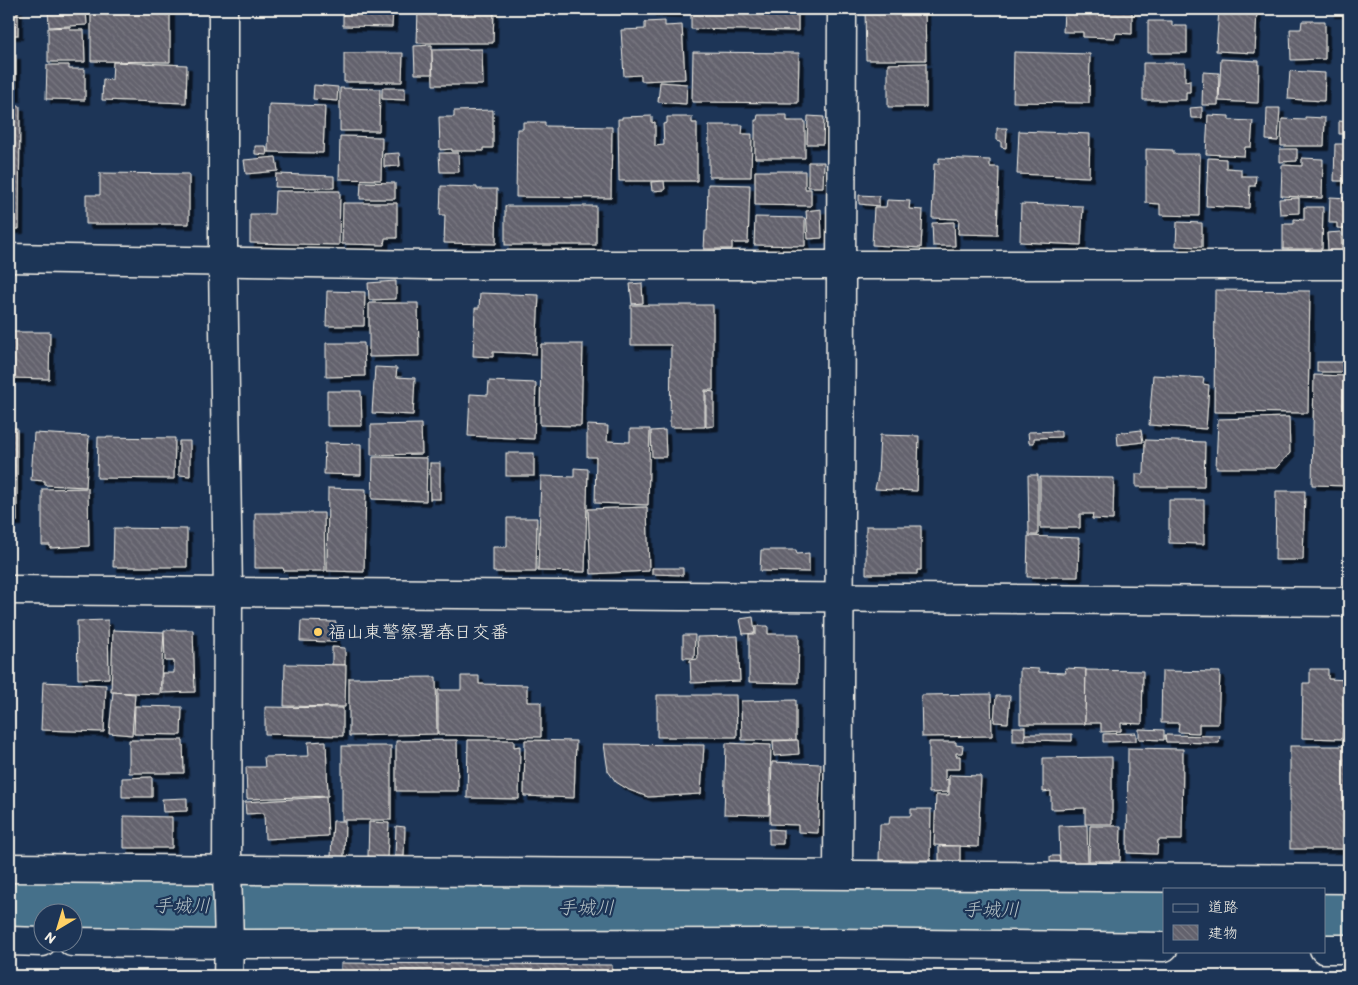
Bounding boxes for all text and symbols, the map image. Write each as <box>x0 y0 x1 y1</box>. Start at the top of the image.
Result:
place label: 福山東警察署春日交番 <box>328 621 508 643</box>
marker: 福山東警察署春日交番 <box>312 626 324 638</box>
legend <box>1163 888 1326 952</box>
water label: 手城川 <box>153 894 211 917</box>
water label: 手城川 <box>557 896 615 919</box>
water label: 手城川 <box>962 898 1020 921</box>
text: 道路 <box>1208 898 1238 916</box>
north arrow <box>32 902 82 952</box>
text: 建物 <box>1208 924 1238 942</box>
text: N <box>41 928 59 947</box>

